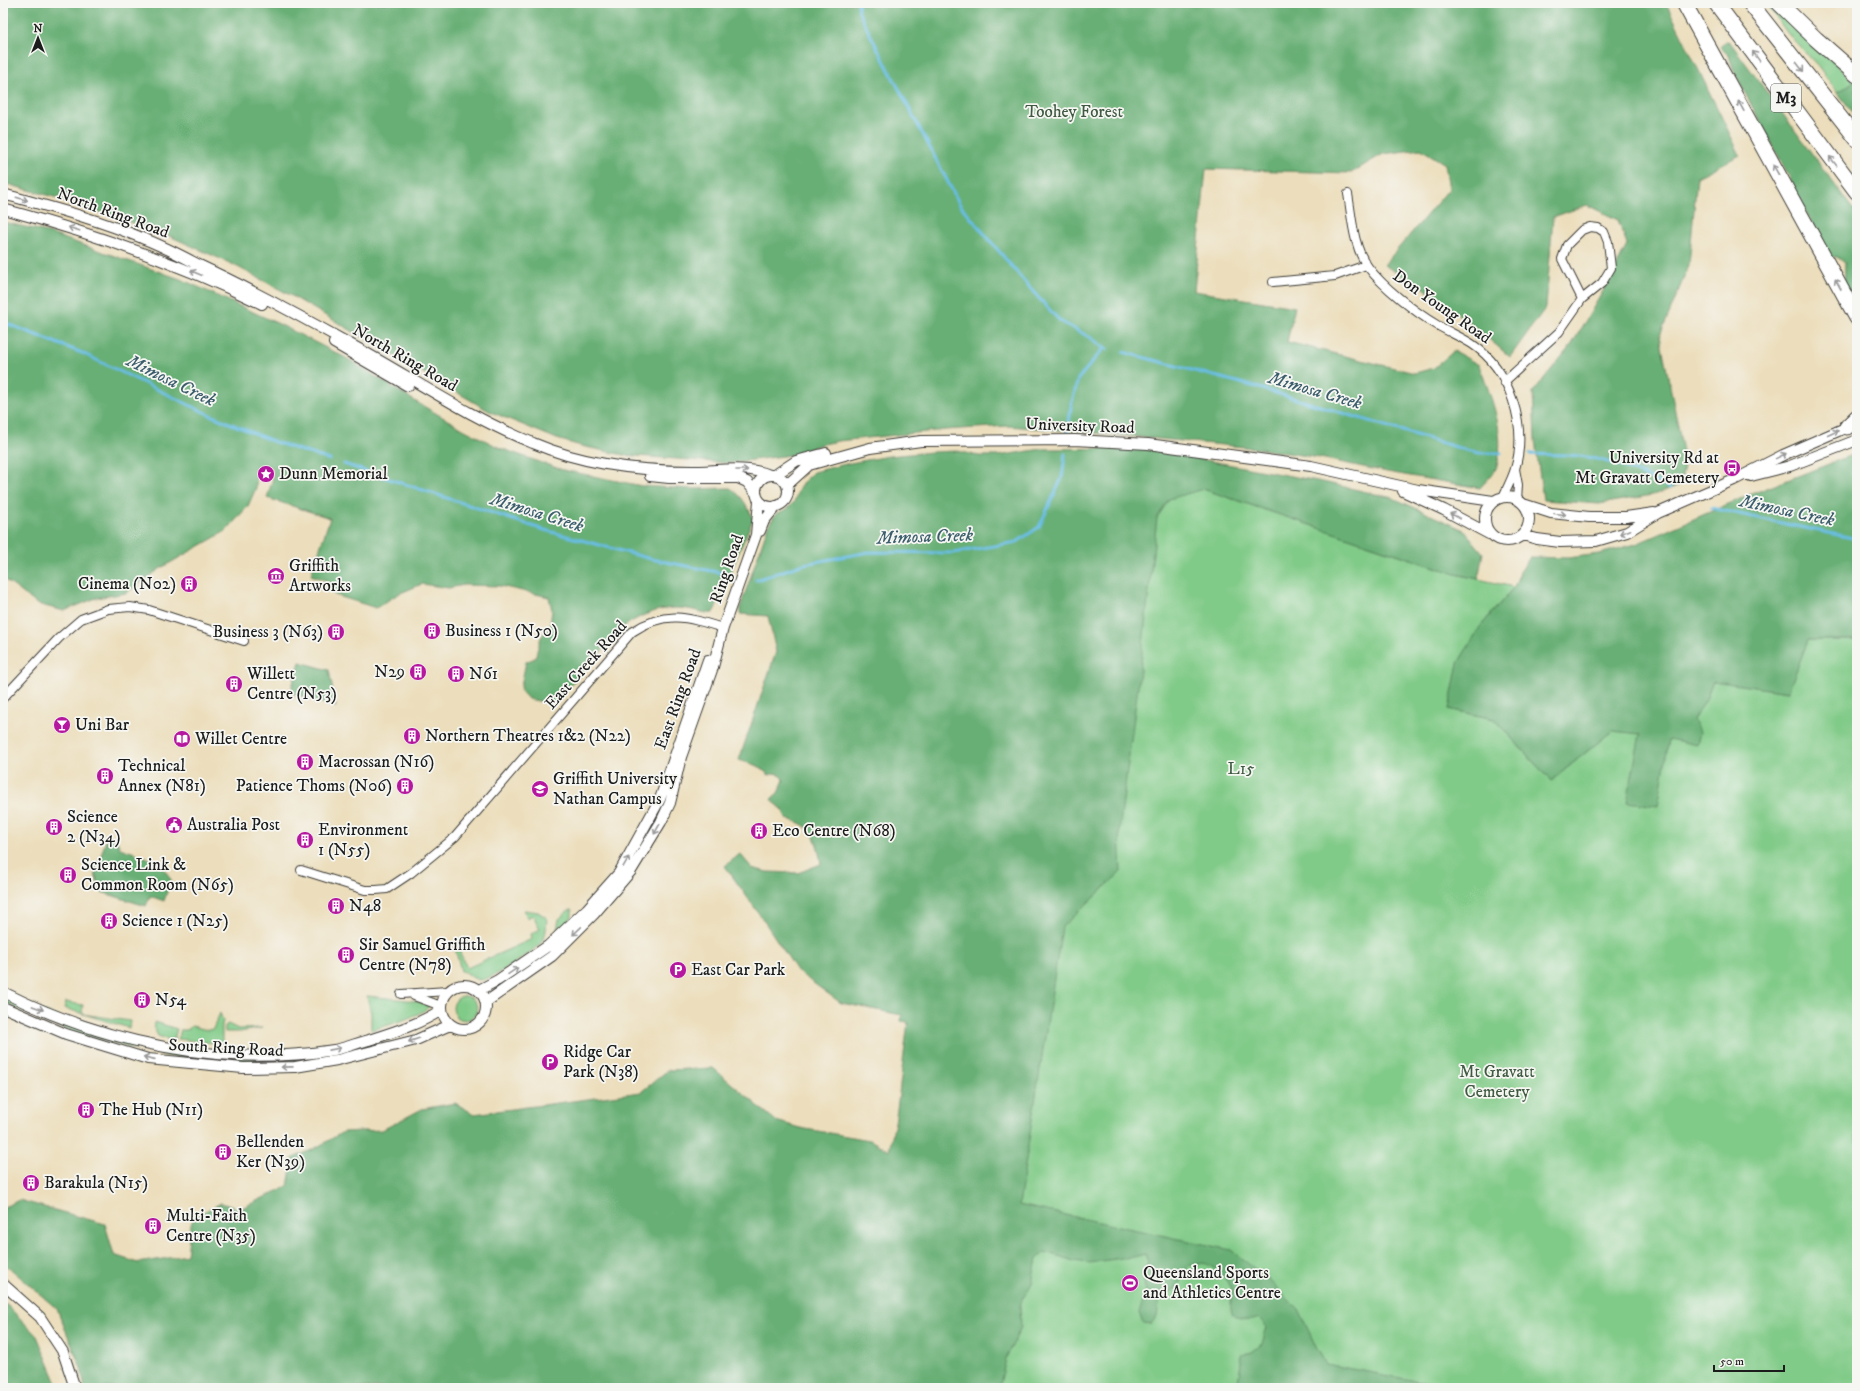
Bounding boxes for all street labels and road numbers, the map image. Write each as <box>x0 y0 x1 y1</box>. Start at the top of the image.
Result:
road number: M3 <box>1771 84 1801 112</box>
street label: North Ring Road <box>54 183 173 244</box>
street label: Don Young Road <box>1388 265 1496 349</box>
street label: North Ring Road <box>348 319 462 397</box>
street label: University Road <box>1025 413 1135 439</box>
street label: Ring Road <box>705 531 749 606</box>
street label: East Creek Road <box>540 615 632 714</box>
street label: East Ring Road <box>650 645 707 752</box>
street label: South Ring Road <box>168 1034 285 1062</box>

